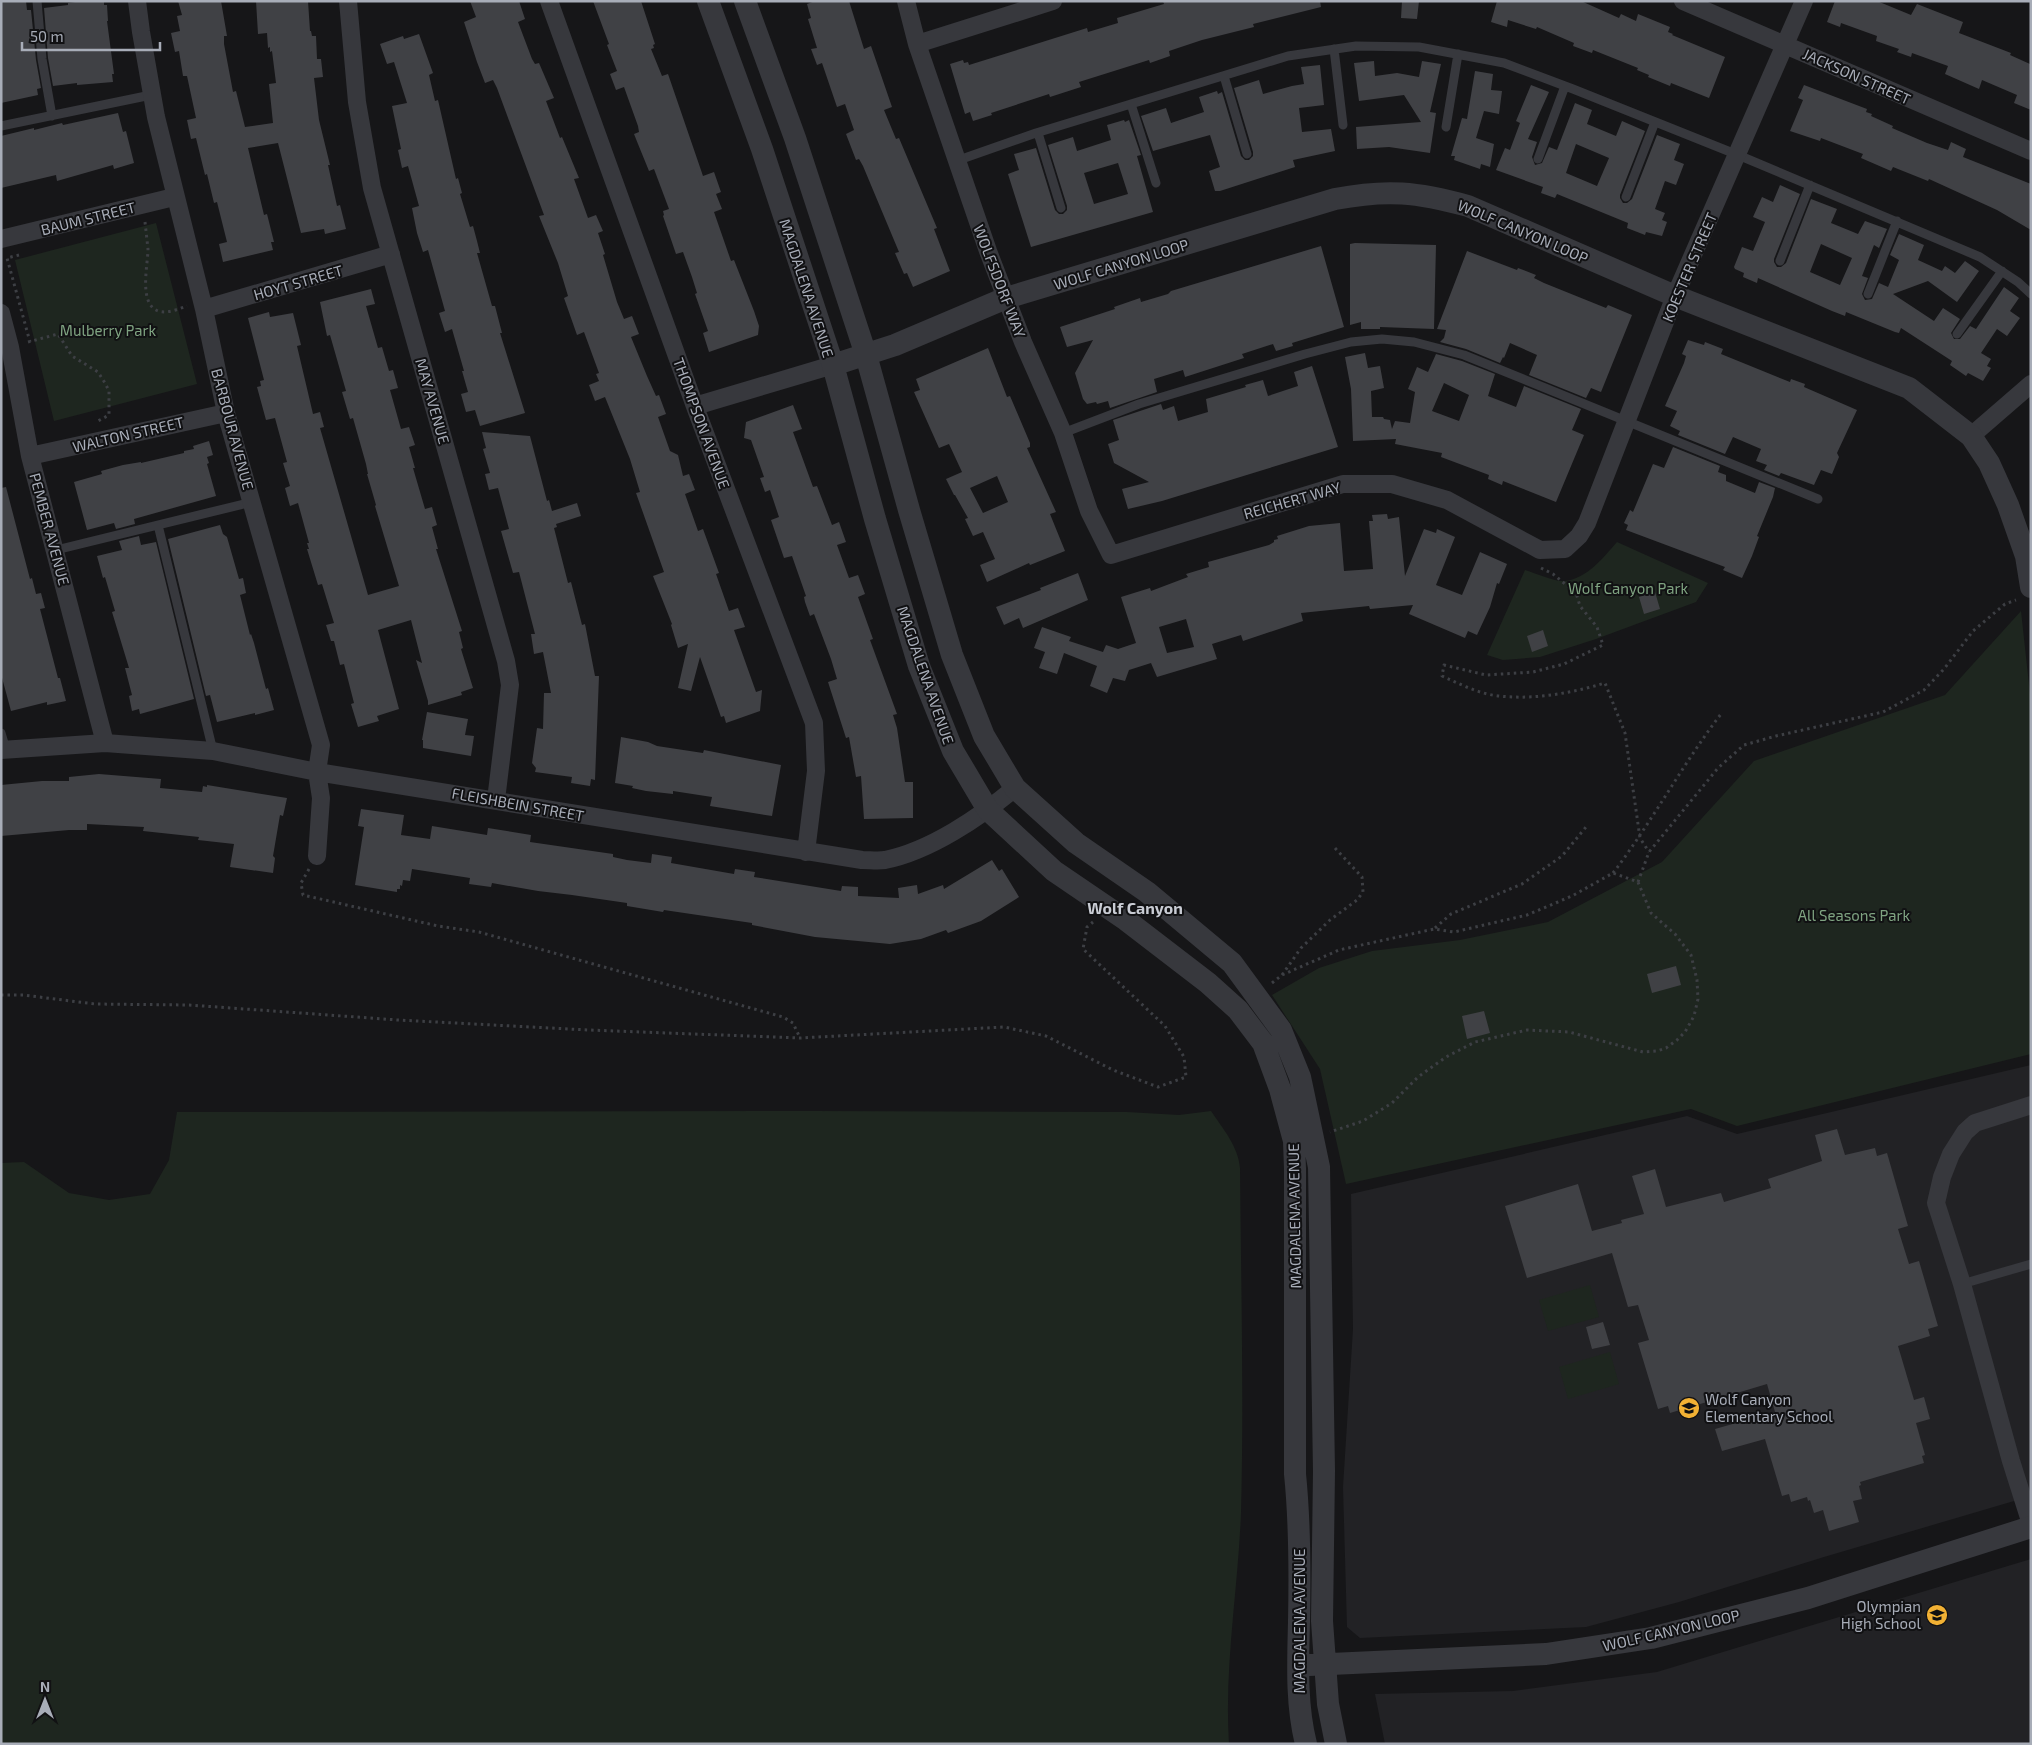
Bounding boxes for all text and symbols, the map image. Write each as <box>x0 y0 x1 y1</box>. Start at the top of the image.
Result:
scale bar <box>22 20 160 52</box>
text: 50 m <box>30 27 64 45</box>
street label: JACKSON STREET <box>1800 44 1914 108</box>
street label: WOLF CANYON LOOP <box>1455 195 1591 267</box>
street label: BAUM STREET <box>39 197 137 238</box>
street label: KOESTER STREET <box>1658 209 1720 324</box>
street label: MAGDALENA AVENUE <box>776 216 838 360</box>
street label: WOLFSDORF WAY <box>970 222 1030 340</box>
street label: WOLF CANYON LOOP <box>1051 235 1191 293</box>
street label: HOYT STREET <box>251 261 345 303</box>
park label: Mulberry Park <box>60 321 157 339</box>
street label: THOMPSON AVENUE <box>670 355 734 491</box>
street label: MAY AVENUE <box>412 356 454 446</box>
street label: BARBOUR AVENUE <box>208 366 258 492</box>
street label: WALTON STREET <box>71 412 186 456</box>
street label: PEMBER AVENUE <box>26 471 74 587</box>
street label: REICHERT WAY <box>1241 477 1343 522</box>
park label: Wolf Canyon Park <box>1568 579 1688 597</box>
street label: MAGDALENA AVENUE <box>894 603 958 747</box>
street label: FLEISHBEIN STREET <box>450 783 586 825</box>
district label: Wolf Canyon <box>1087 898 1183 918</box>
park label: All Seasons Park <box>1798 906 1911 924</box>
street label: MAGDALENA AVENUE <box>1284 1143 1304 1289</box>
place label: Wolf Canyon Elementary School <box>1705 1390 1833 1425</box>
school or university icon: Wolf Canyon Elementary School <box>1677 1396 1701 1420</box>
street label: MAGDALENA AVENUE <box>1290 1548 1308 1694</box>
place label: Olympian High School <box>1841 1597 1922 1632</box>
school or university icon: Olympian High School <box>1925 1603 1949 1627</box>
street label: WOLF CANYON LOOP <box>1601 1605 1741 1655</box>
north arrow <box>20 1675 70 1725</box>
text: N <box>40 1678 50 1695</box>

